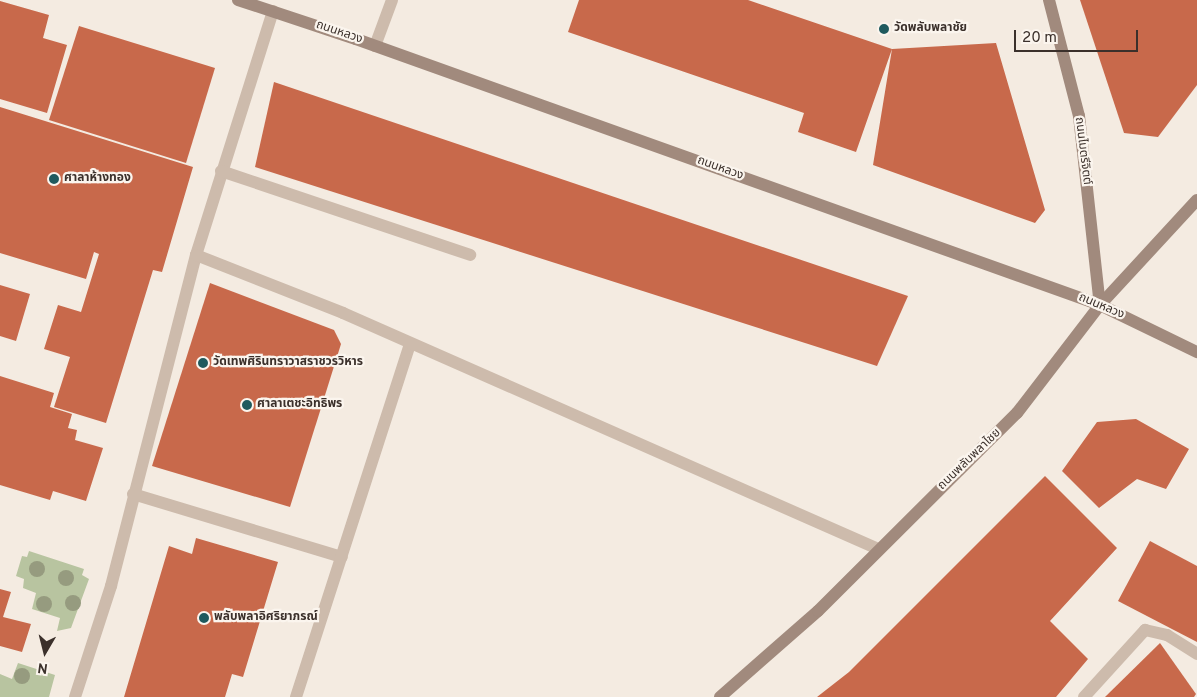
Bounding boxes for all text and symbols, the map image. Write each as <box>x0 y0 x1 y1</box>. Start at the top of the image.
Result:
street label: ถนนหลวง <box>314 18 364 48</box>
scale bar <box>1017 20 1141 52</box>
place label: วัดพลับพลาชัย <box>894 22 967 36</box>
marker: วัดพลับพลาชัย <box>878 23 890 35</box>
text: 20 m <box>1022 29 1057 48</box>
street label: ถนนไมตรีจิตต์ <box>1071 116 1093 186</box>
street label: ถนนหลวง <box>695 154 745 184</box>
place label: ศาลาห้างทอง <box>64 172 131 186</box>
marker: ศาลาห้างทอง <box>48 173 60 185</box>
street label: ถนนหลวง <box>1076 291 1126 323</box>
place label: วัดเทพศิรินทราวาสราชวรวิหาร <box>213 356 363 370</box>
marker: วัดเทพศิรินทราวาสราชวรวิหาร <box>197 357 209 369</box>
place label: ศาลาเตชะอิทธิพร <box>257 398 342 412</box>
marker: ศาลาเตชะอิทธิพร <box>241 399 253 411</box>
street label: ถนนพลับพลาไชย <box>936 426 1004 494</box>
place label: พลับพลาอิศริยาภรณ์ <box>214 611 318 625</box>
marker: พลับพลาอิศริยาภรณ์ <box>198 612 210 624</box>
north arrow <box>20 627 70 677</box>
text: N <box>37 658 49 676</box>

